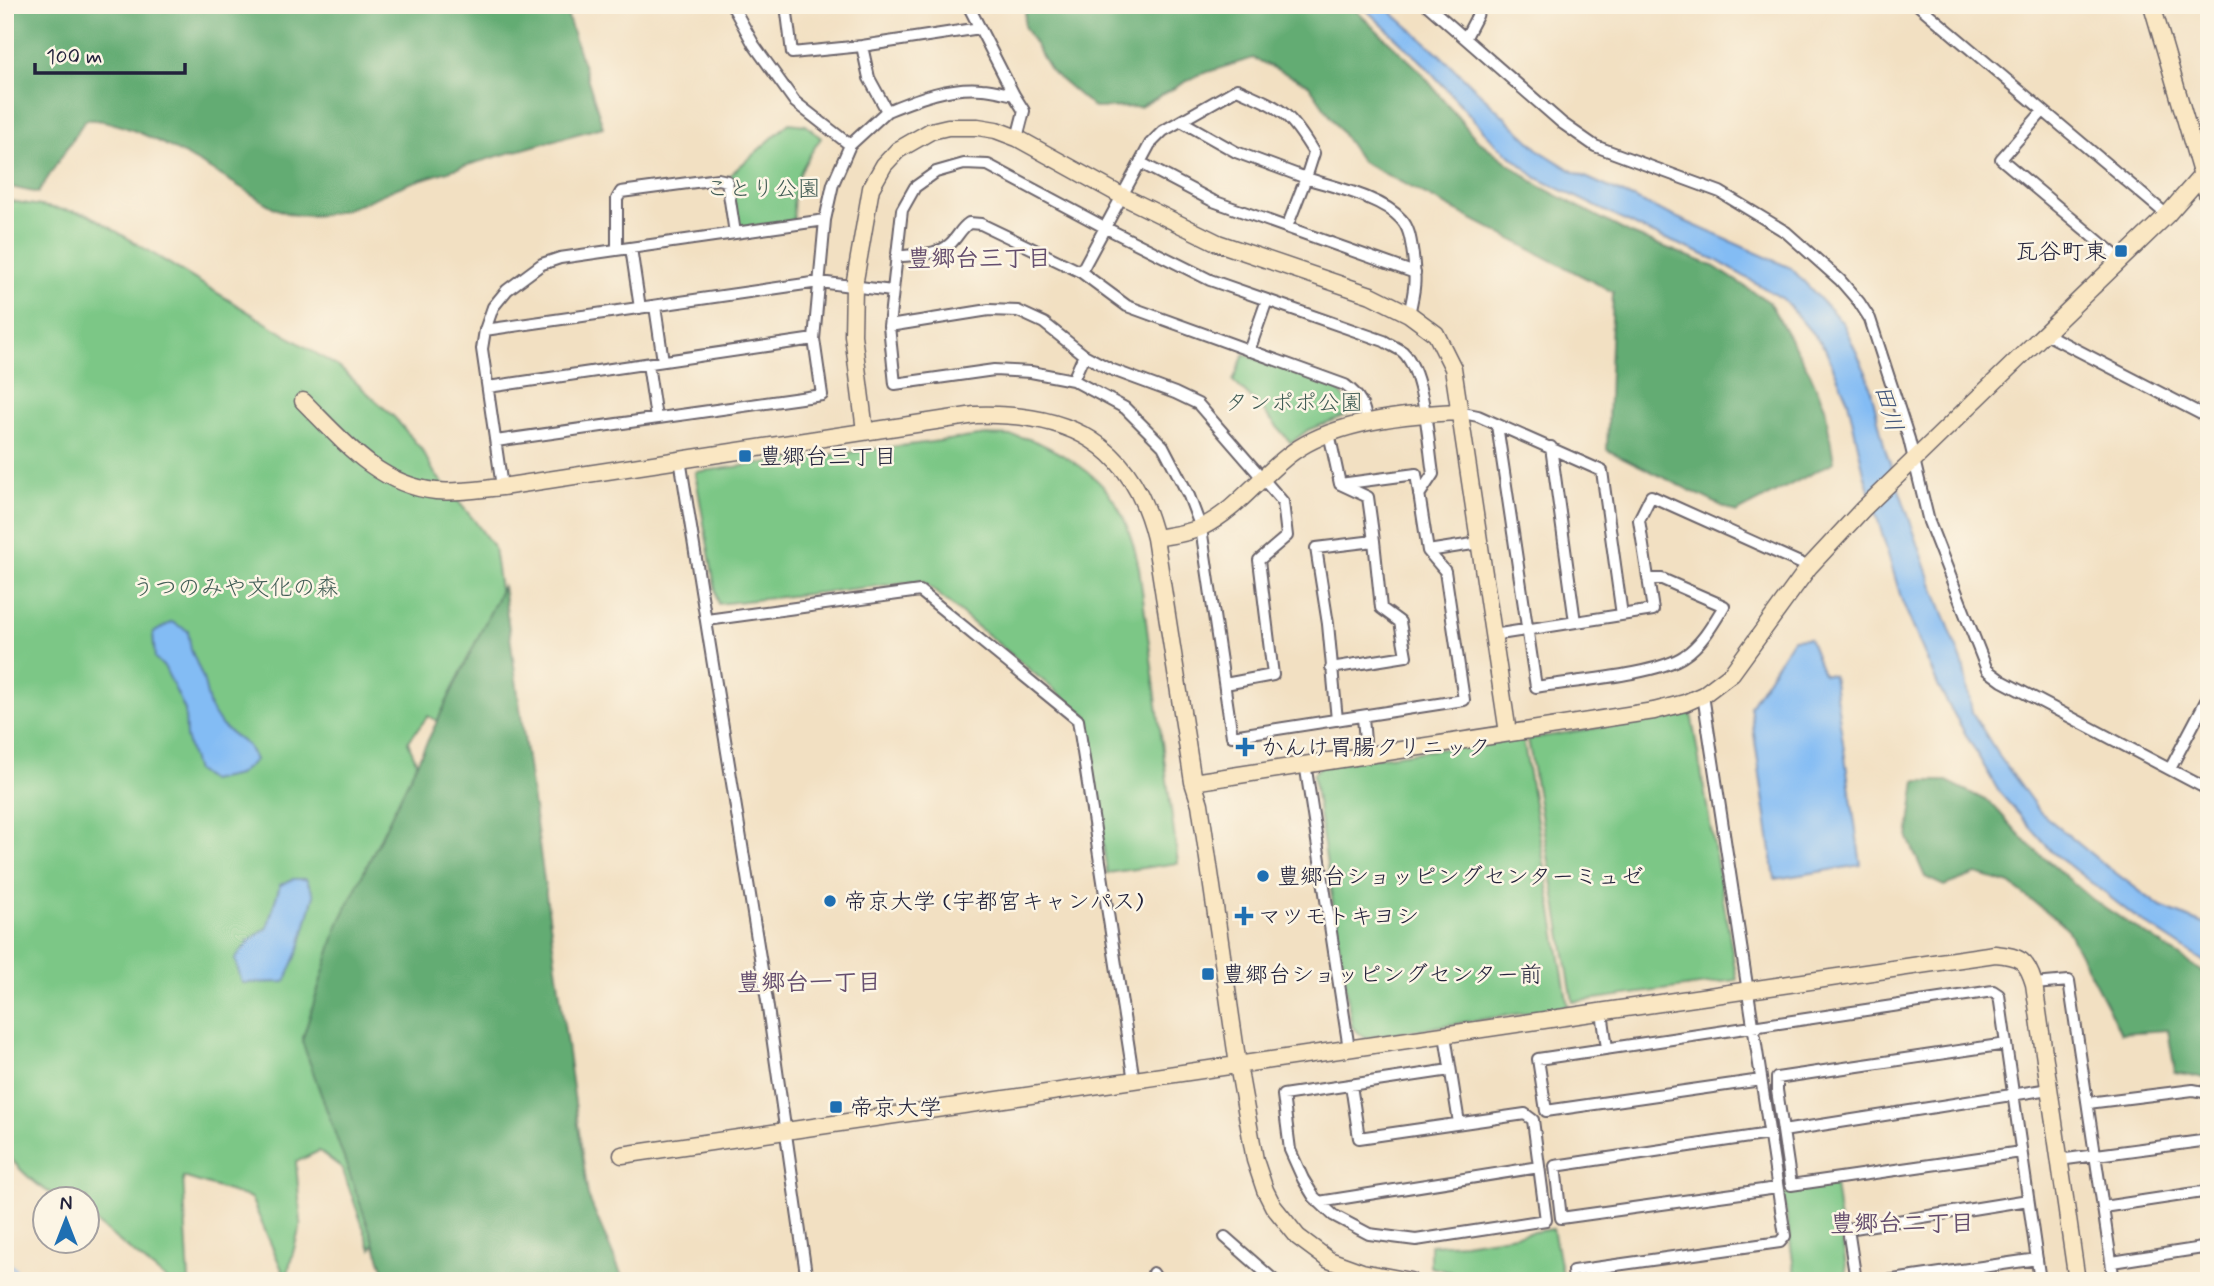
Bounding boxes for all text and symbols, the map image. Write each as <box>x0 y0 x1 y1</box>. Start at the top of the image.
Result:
scale bar <box>35 32 186 76</box>
text: 100 m <box>46 43 102 71</box>
park label: ことり公園 <box>706 175 821 205</box>
place label: 瓦谷町東 <box>2015 238 2107 268</box>
marker: 瓦谷町東 <box>2113 243 2129 259</box>
district label: 豊郷台三丁目 <box>907 244 1051 275</box>
water label: 田川 <box>1866 381 1909 436</box>
park label: タンポポ公園 <box>1225 389 1363 419</box>
place label: 豊郷台三丁目 <box>759 443 897 473</box>
marker: 豊郷台三丁目 <box>737 448 753 464</box>
park label: うつのみや文化の森 <box>132 574 339 604</box>
place label: かんけ胃腸クリニック <box>1261 734 1491 764</box>
marker: かんけ胃腸クリニック <box>1235 737 1255 757</box>
place label: 豊郷台ショッピングセンターミュゼ <box>1277 863 1643 893</box>
marker: 豊郷台ショッピングセンターミュゼ <box>1255 868 1271 884</box>
place label: 帝京大学 (宇都宮キャンパス) <box>844 888 1143 918</box>
marker: 帝京大学 (宇都宮キャンパス) <box>822 893 838 909</box>
place label: マツモトキヨシ <box>1258 903 1419 933</box>
marker: マツモトキヨシ <box>1236 908 1252 924</box>
place label: 豊郷台ショッピングセンター前 <box>1222 961 1542 991</box>
marker: 豊郷台ショッピングセンター前 <box>1200 966 1216 982</box>
district label: 豊郷台一丁目 <box>737 968 881 999</box>
place label: 帝京大学 <box>850 1094 942 1124</box>
marker: 帝京大学 <box>828 1099 844 1115</box>
north arrow <box>32 1184 102 1254</box>
text: N <box>60 1192 72 1217</box>
district label: 豊郷台二丁目 <box>1830 1209 1974 1240</box>

